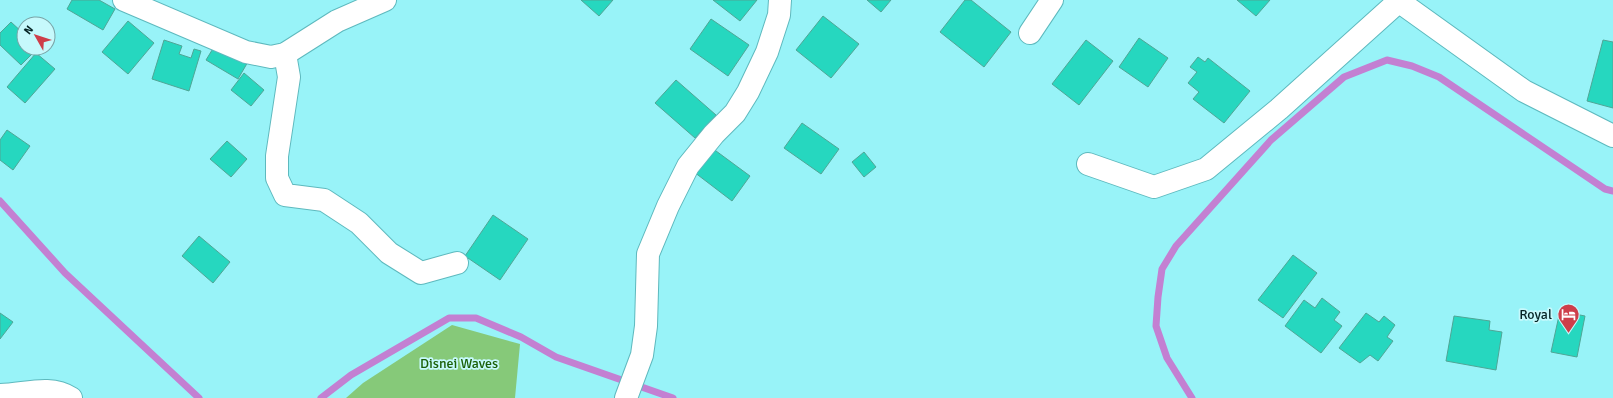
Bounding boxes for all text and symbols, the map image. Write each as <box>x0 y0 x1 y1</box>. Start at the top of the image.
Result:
north arrow <box>16 16 56 56</box>
text: N <box>21 23 36 37</box>
hotel icon: Royal <box>1555 301 1581 334</box>
place label: Royal <box>1519 306 1552 323</box>
park label: Disnei Waves <box>420 355 498 372</box>

